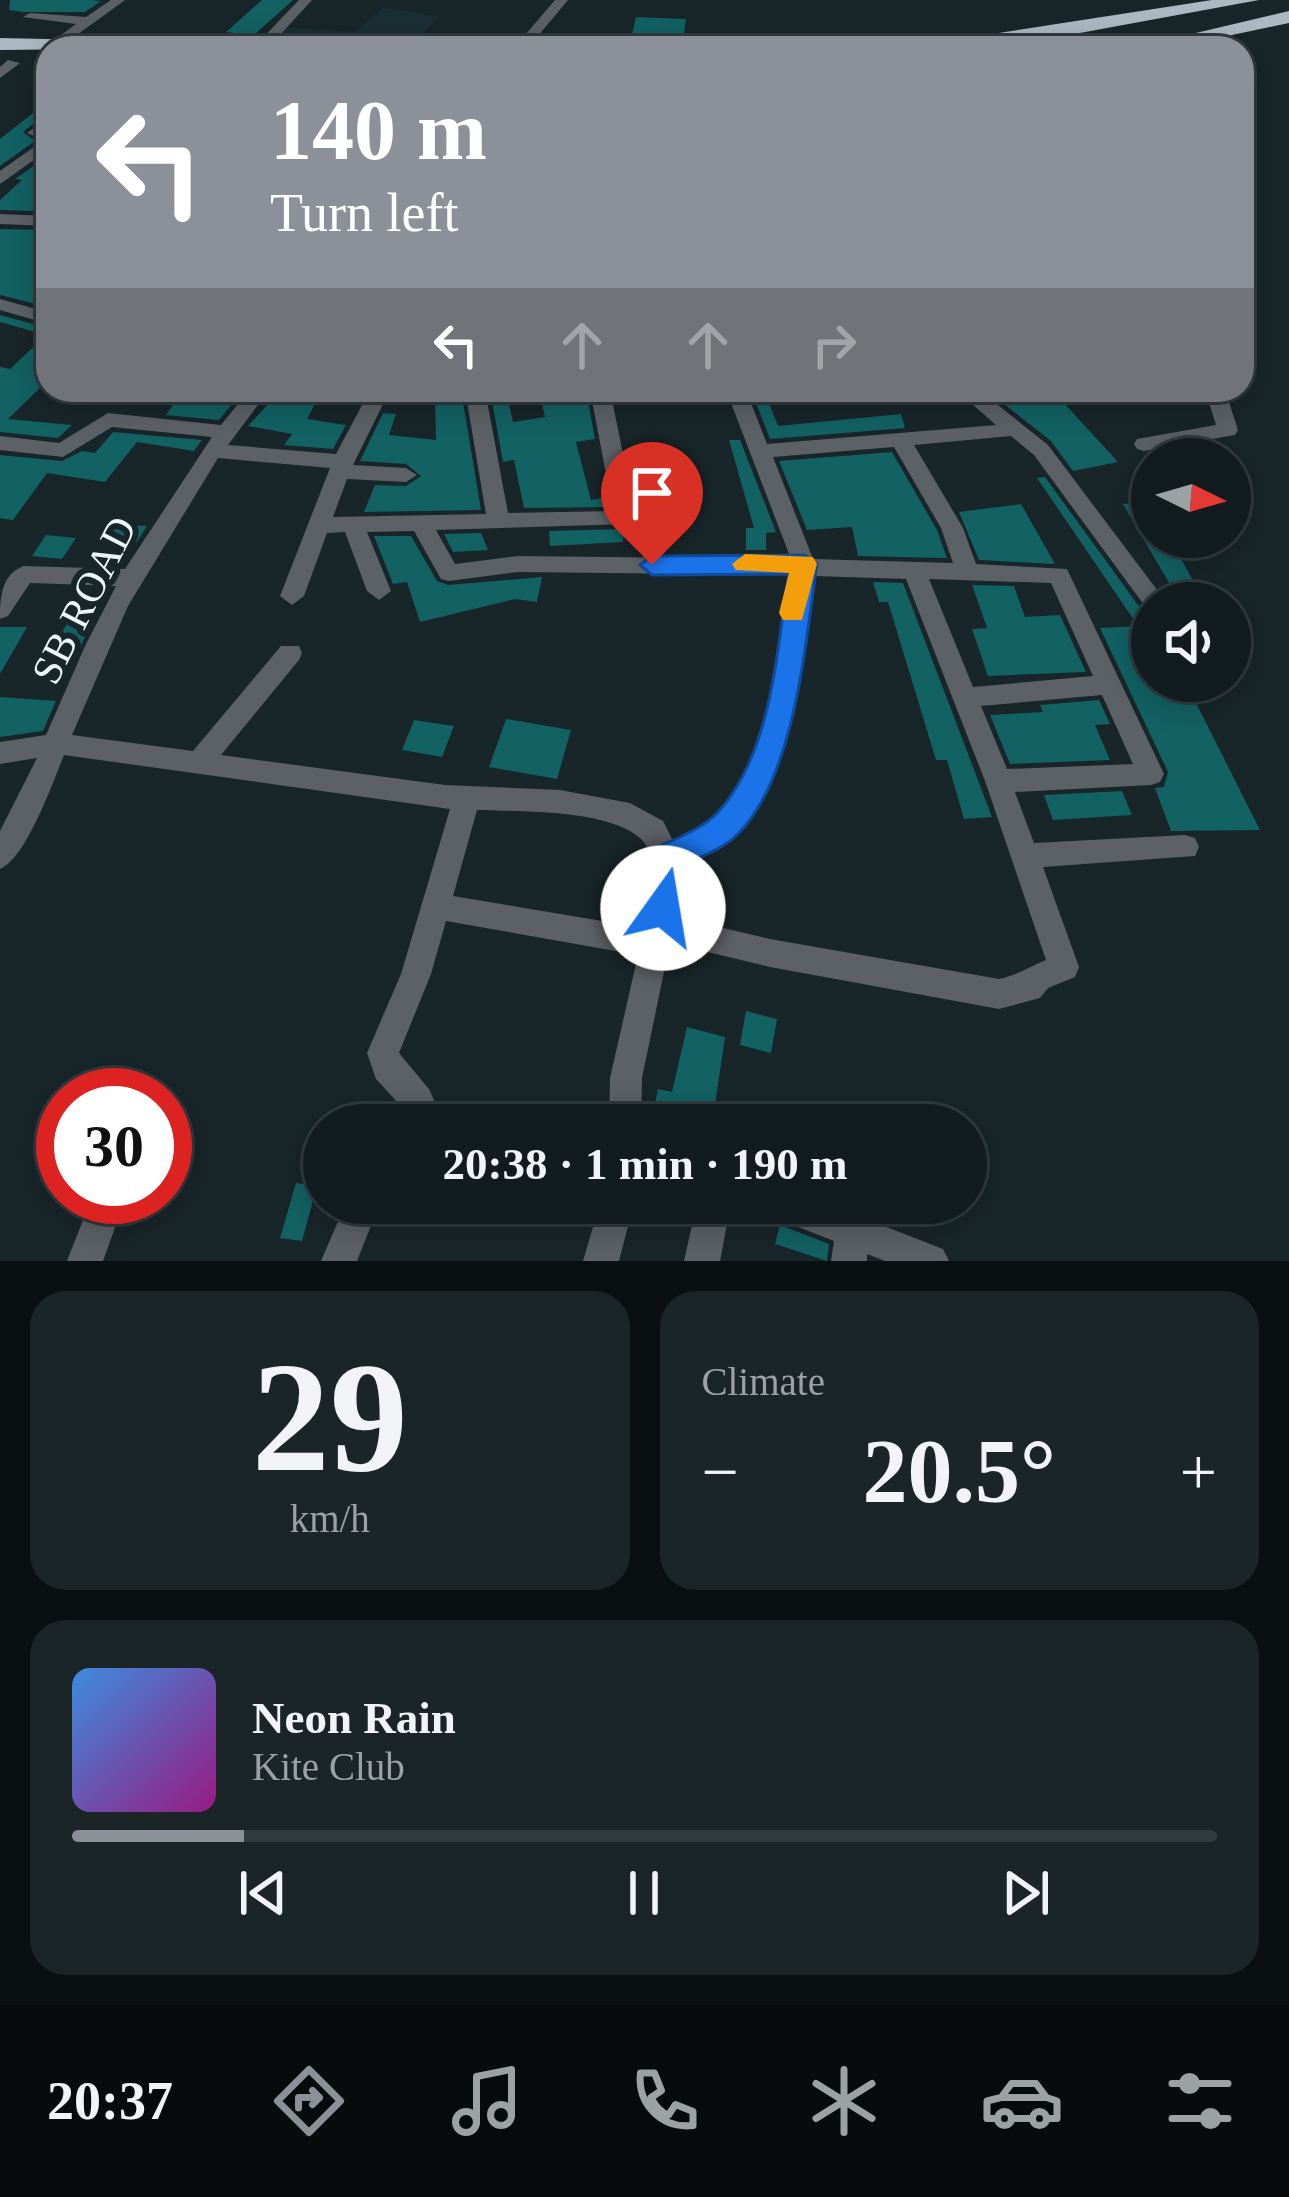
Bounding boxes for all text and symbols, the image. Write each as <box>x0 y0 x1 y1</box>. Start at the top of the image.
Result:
icon: left <box>72 84 228 240</box>
text: 140 m <box>270 84 487 177</box>
text: Turn left <box>270 183 459 243</box>
icon: left <box>423 312 489 378</box>
icon: ahead <box>549 312 615 378</box>
icon: ahead <box>675 312 741 378</box>
icon: right <box>801 312 867 378</box>
north arrow <box>1131 438 1251 558</box>
map controls <box>1131 438 1251 702</box>
pin <box>601 442 703 565</box>
icon: arrive <box>619 460 685 526</box>
street label: SB ROAD <box>22 509 146 691</box>
button: sound <box>1131 582 1251 702</box>
position arrow <box>600 845 726 971</box>
speed limit sign: 30 <box>36 1068 192 1224</box>
text: 20:38 · 1 min · 190 m <box>443 1139 848 1189</box>
text: 29 <box>252 1331 408 1504</box>
text: Climate <box>702 1360 825 1403</box>
text: 20.5° <box>863 1422 1056 1521</box>
text: − <box>702 1435 739 1508</box>
text: + <box>1180 1435 1217 1508</box>
text: km/h <box>290 1497 370 1540</box>
text: Neon Rain <box>252 1693 456 1743</box>
text: Kite Club <box>252 1745 405 1788</box>
icon: previous <box>230 1860 296 1926</box>
icon: pause <box>611 1860 677 1926</box>
icon: next <box>993 1860 1059 1926</box>
icon: directions <box>267 2059 351 2143</box>
icon: music <box>445 2059 529 2143</box>
icon: phone <box>623 2059 707 2143</box>
icon: climate <box>802 2059 886 2143</box>
icon: car <box>980 2059 1064 2143</box>
icon: filters <box>1158 2059 1242 2143</box>
text: 20:37 <box>47 2071 173 2131</box>

